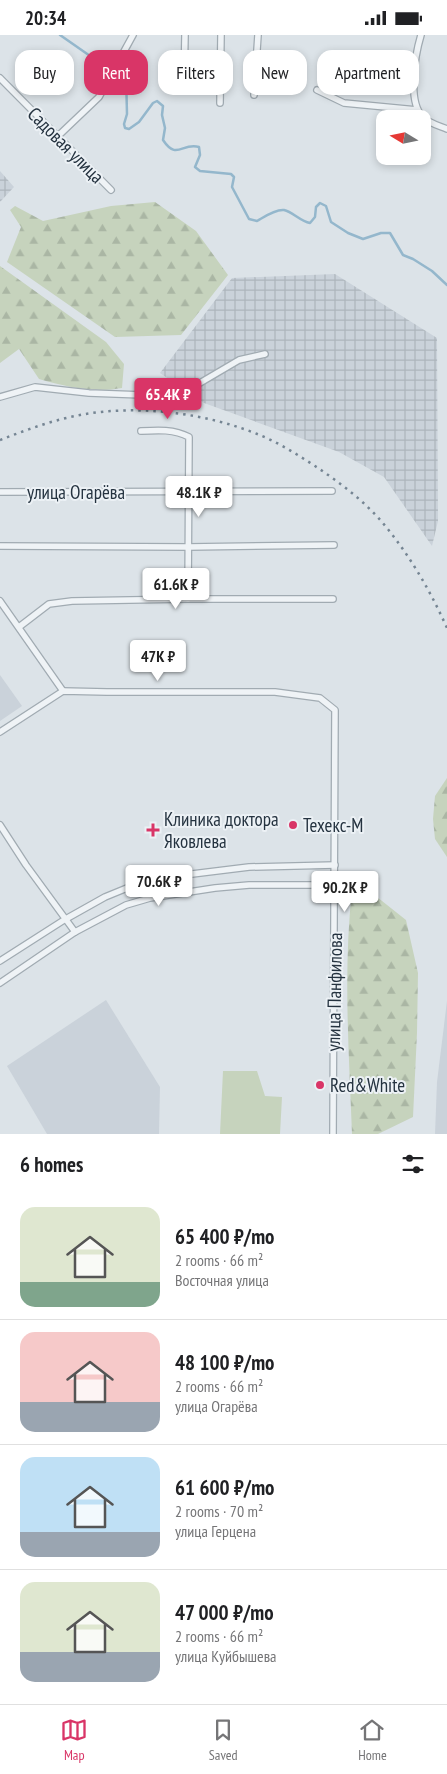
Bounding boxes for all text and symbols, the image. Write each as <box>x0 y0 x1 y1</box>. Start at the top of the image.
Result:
text: 20:34 <box>25 6 66 30</box>
chip: Buy <box>15 50 74 95</box>
chip: Rent <box>84 50 148 95</box>
chip: Filters <box>158 50 233 95</box>
chip: New <box>243 50 307 95</box>
chip: Apartment <box>317 50 419 95</box>
street label: Садовая улица <box>23 102 109 188</box>
north arrow <box>376 110 431 165</box>
map controls <box>376 110 431 165</box>
pin: 65.4K ₽ <box>122 377 214 420</box>
text: 65.4K ₽ <box>145 384 191 404</box>
pin: 48.1K ₽ <box>153 475 245 518</box>
street label: улица Огарёва <box>27 480 125 504</box>
text: 48.1K ₽ <box>176 482 222 502</box>
pin: 61.6K ₽ <box>130 567 222 610</box>
text: 61.6K ₽ <box>153 574 199 594</box>
pin: 47K ₽ <box>123 639 193 682</box>
text: 47K ₽ <box>141 646 175 666</box>
place label: Клиника доктора Яковлева <box>164 807 279 853</box>
place label: Техекс-М <box>303 813 363 837</box>
marker: Техекс-М <box>287 819 299 831</box>
marker: Клиника доктора Яковлева <box>146 823 160 837</box>
pin: 70.6K ₽ <box>113 865 205 907</box>
text: 70.6K ₽ <box>136 871 182 891</box>
pin: 90.2K ₽ <box>299 871 391 913</box>
text: 90.2K ₽ <box>322 877 368 897</box>
street label: улица Панфилова <box>321 932 347 1052</box>
place label: Red&White <box>330 1073 405 1097</box>
marker: Red&White <box>314 1079 326 1091</box>
icon: filters <box>399 1150 427 1178</box>
text: 6 homes <box>20 1151 83 1178</box>
text: 65 400 ₽/mo <box>175 1223 274 1250</box>
icon: home <box>60 1227 120 1287</box>
text: 2 rooms · 66 m² <box>175 1250 263 1270</box>
text: Восточная улица <box>175 1270 269 1290</box>
text: 48 100 ₽/mo <box>175 1349 274 1376</box>
icon: home <box>60 1352 120 1412</box>
text: 2 rooms · 66 m² <box>175 1376 263 1396</box>
text: улица Огарёва <box>175 1396 258 1416</box>
text: 61 600 ₽/mo <box>175 1474 274 1501</box>
icon: home <box>60 1477 120 1537</box>
text: 2 rooms · 70 m² <box>175 1501 263 1521</box>
text: улица Герцена <box>175 1521 256 1541</box>
text: 47 000 ₽/mo <box>175 1599 274 1626</box>
icon: home <box>60 1602 120 1662</box>
text: 2 rooms · 66 m² <box>175 1626 263 1646</box>
text: улица Куйбышева <box>175 1646 277 1666</box>
tab: Map <box>60 1716 88 1764</box>
tab: Saved <box>209 1716 238 1764</box>
tab: Home <box>358 1716 387 1764</box>

